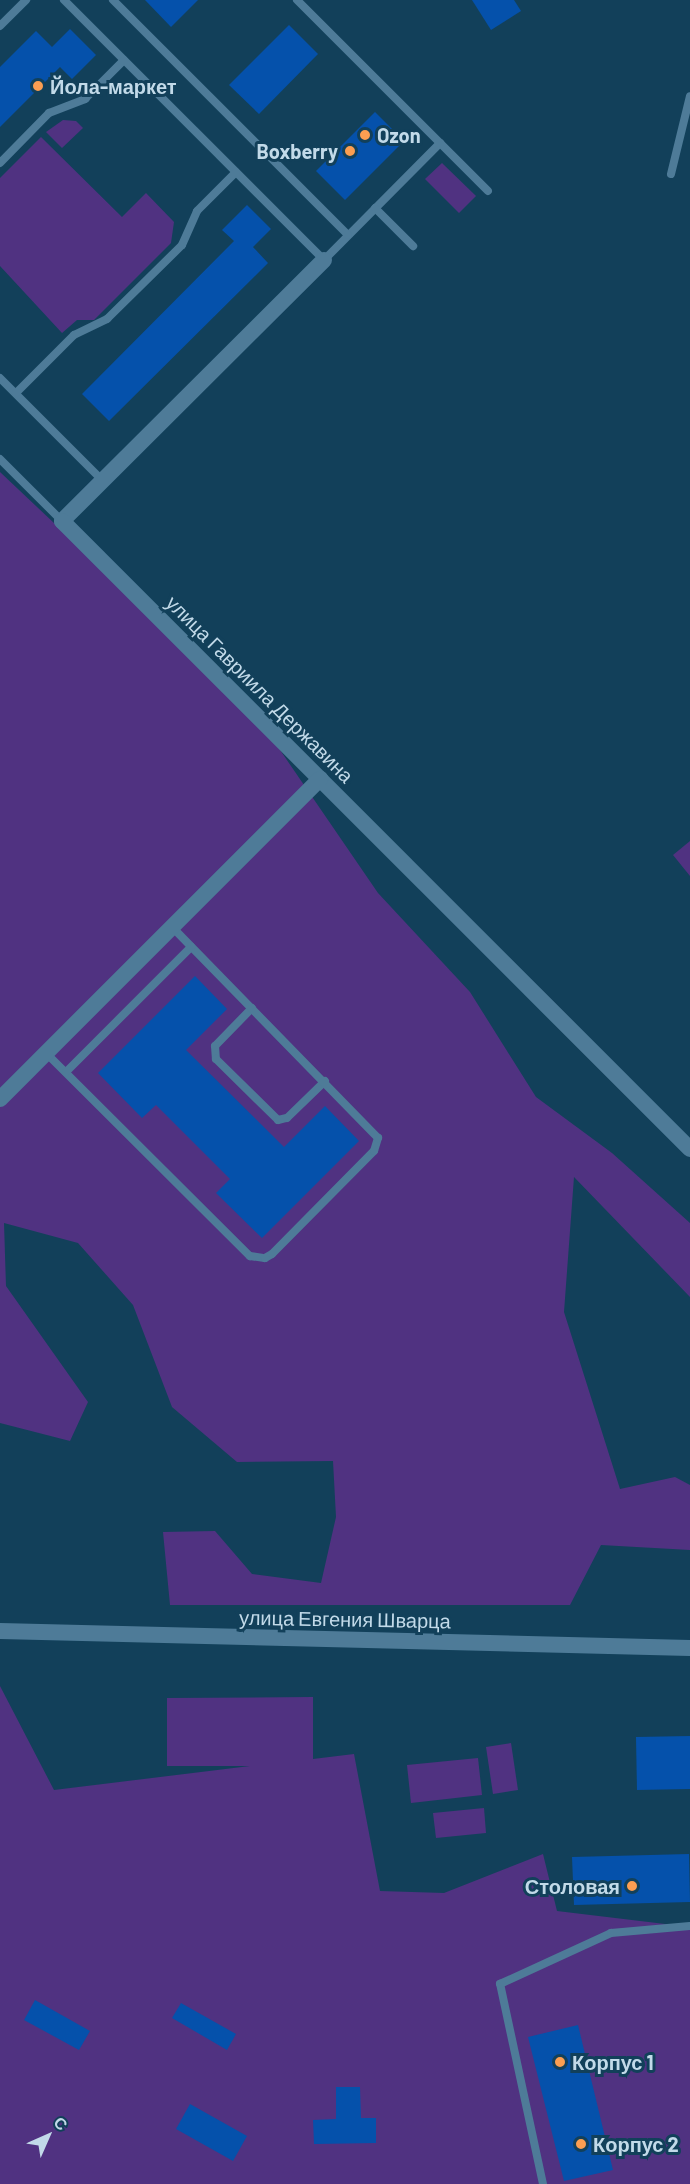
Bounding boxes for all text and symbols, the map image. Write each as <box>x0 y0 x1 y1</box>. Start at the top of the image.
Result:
place label: Йола-маркет <box>50 74 177 98</box>
marker: Йола-маркет <box>31 79 45 93</box>
place label: Ozon <box>377 123 421 147</box>
marker: Ozon <box>358 128 372 142</box>
place label: Boxberry <box>256 139 338 163</box>
marker: Boxberry <box>343 144 357 158</box>
street label: улица Гавриила Державина <box>161 590 359 788</box>
street label: улица Евгения Шварца <box>239 1605 451 1633</box>
place label: Столовая <box>525 1874 620 1898</box>
marker: Столовая <box>625 1879 639 1893</box>
place label: Корпус 1 <box>572 2050 654 2074</box>
marker: Корпус 1 <box>553 2055 567 2069</box>
north arrow <box>18 2106 78 2166</box>
text: С <box>50 2112 72 2134</box>
place label: Корпус 2 <box>593 2132 679 2156</box>
marker: Корпус 2 <box>574 2137 588 2151</box>

